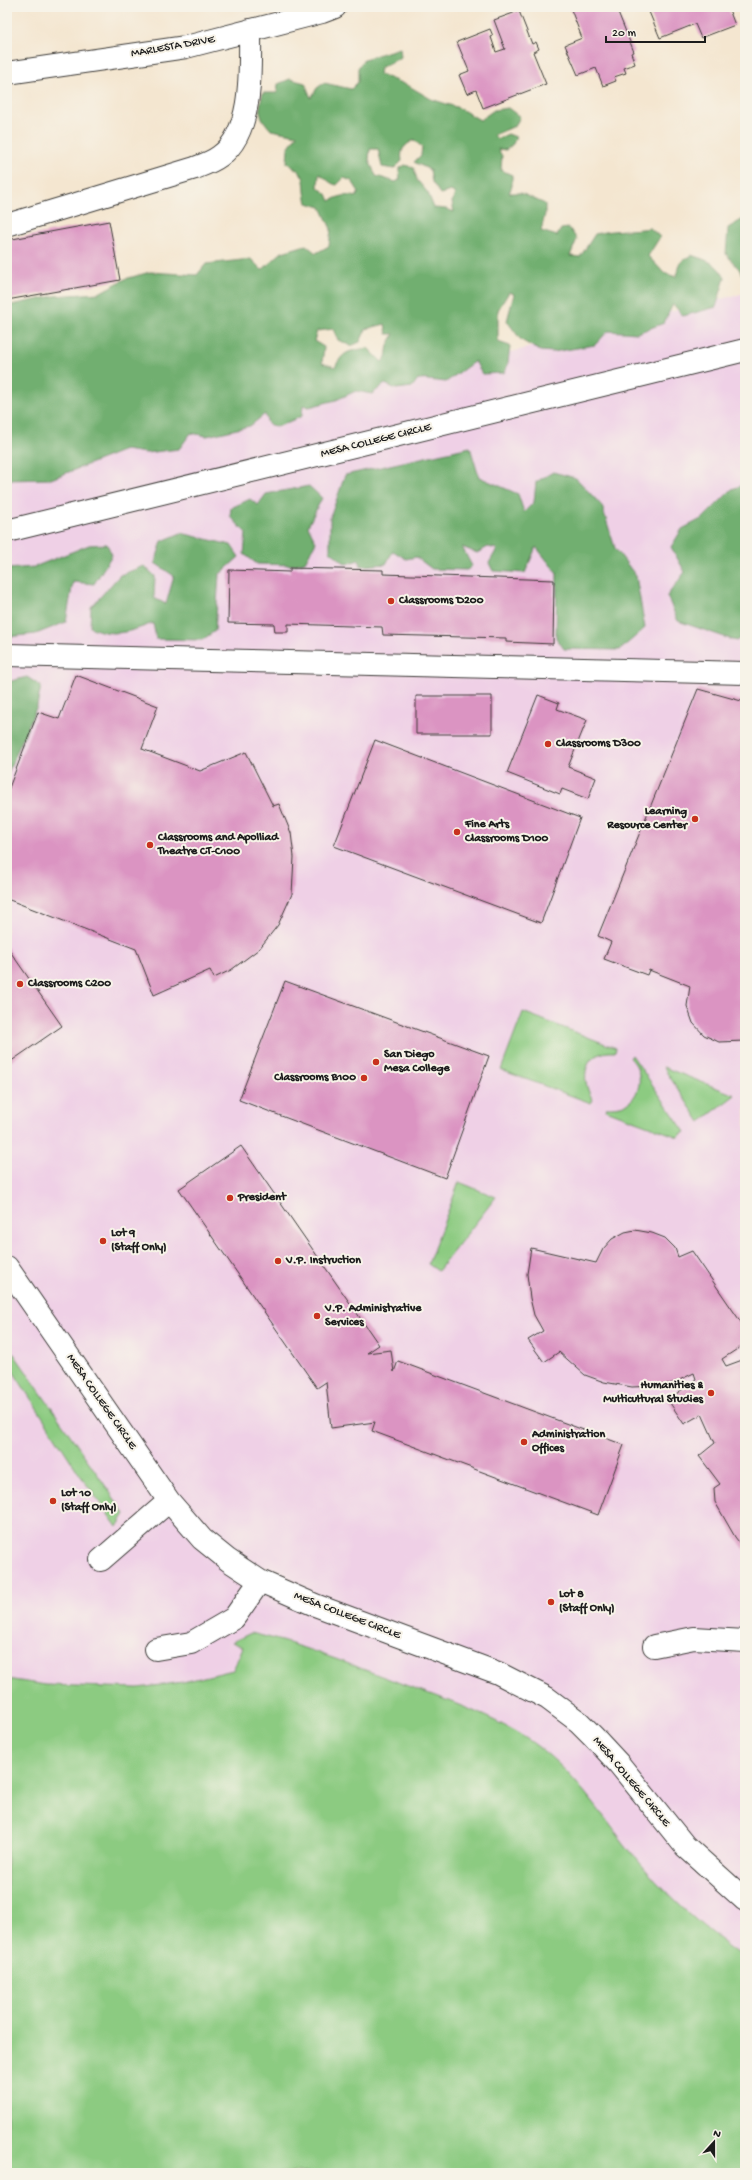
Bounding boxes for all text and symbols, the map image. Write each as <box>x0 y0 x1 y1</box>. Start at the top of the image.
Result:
scale bar <box>606 18 705 44</box>
text: 20 m <box>612 27 637 41</box>
street label: MARLESTA DRIVE <box>130 33 216 61</box>
street label: MESA COLLEGE CIRCLE <box>319 420 433 461</box>
place label: Classrooms D200 <box>398 594 484 608</box>
marker: Classrooms D200 <box>386 596 396 606</box>
place label: Classrooms D300 <box>555 737 641 751</box>
marker: Classrooms D300 <box>543 739 553 749</box>
place label: Learning Resource Center <box>606 805 689 833</box>
marker: Learning Resource Center <box>690 814 700 824</box>
place label: Fine Arts Classrooms D100 <box>464 818 549 846</box>
marker: Fine Arts Classrooms D100 <box>452 827 462 837</box>
place label: Classrooms and Apolliad Theatre CT-C100 <box>157 831 280 859</box>
marker: Classrooms and Apolliad Theatre CT-C100 <box>145 840 155 850</box>
place label: Classrooms C200 <box>27 977 111 991</box>
marker: Classrooms C200 <box>15 979 25 989</box>
place label: San Diego Mesa College <box>384 1048 450 1076</box>
marker: San Diego Mesa College <box>371 1057 381 1067</box>
place label: Classrooms B100 <box>273 1071 356 1085</box>
marker: Classrooms B100 <box>359 1073 369 1083</box>
place label: President <box>237 1191 287 1205</box>
marker: President <box>225 1193 235 1203</box>
place label: Lot 9 (Staff Only) <box>111 1227 167 1255</box>
marker: Lot 9 (Staff Only) <box>98 1236 108 1246</box>
place label: V.P. Instruction <box>285 1254 361 1268</box>
marker: V.P. Instruction <box>273 1256 283 1266</box>
place label: V.P. Administrative Services <box>324 1302 422 1330</box>
marker: V.P. Administrative Services <box>312 1311 322 1321</box>
street label: MESA COLLEGE CIRCLE <box>63 1352 140 1453</box>
place label: Humanities & Multicultural Studies <box>603 1379 704 1407</box>
marker: Humanities & Multicultural Studies <box>706 1388 716 1398</box>
place label: Administration Offices <box>531 1428 605 1456</box>
marker: Administration Offices <box>519 1437 529 1447</box>
place label: Lot 10 (Staff Only) <box>61 1487 117 1515</box>
marker: Lot 10 (Staff Only) <box>48 1496 58 1506</box>
place label: Lot 8 (Staff Only) <box>559 1588 615 1616</box>
street label: MESA COLLEGE CIRCLE <box>292 1589 403 1643</box>
marker: Lot 8 (Staff Only) <box>546 1597 556 1607</box>
street label: MESA COLLEGE CIRCLE <box>589 1734 673 1830</box>
north arrow <box>694 2122 734 2162</box>
text: N <box>711 2128 722 2141</box>

